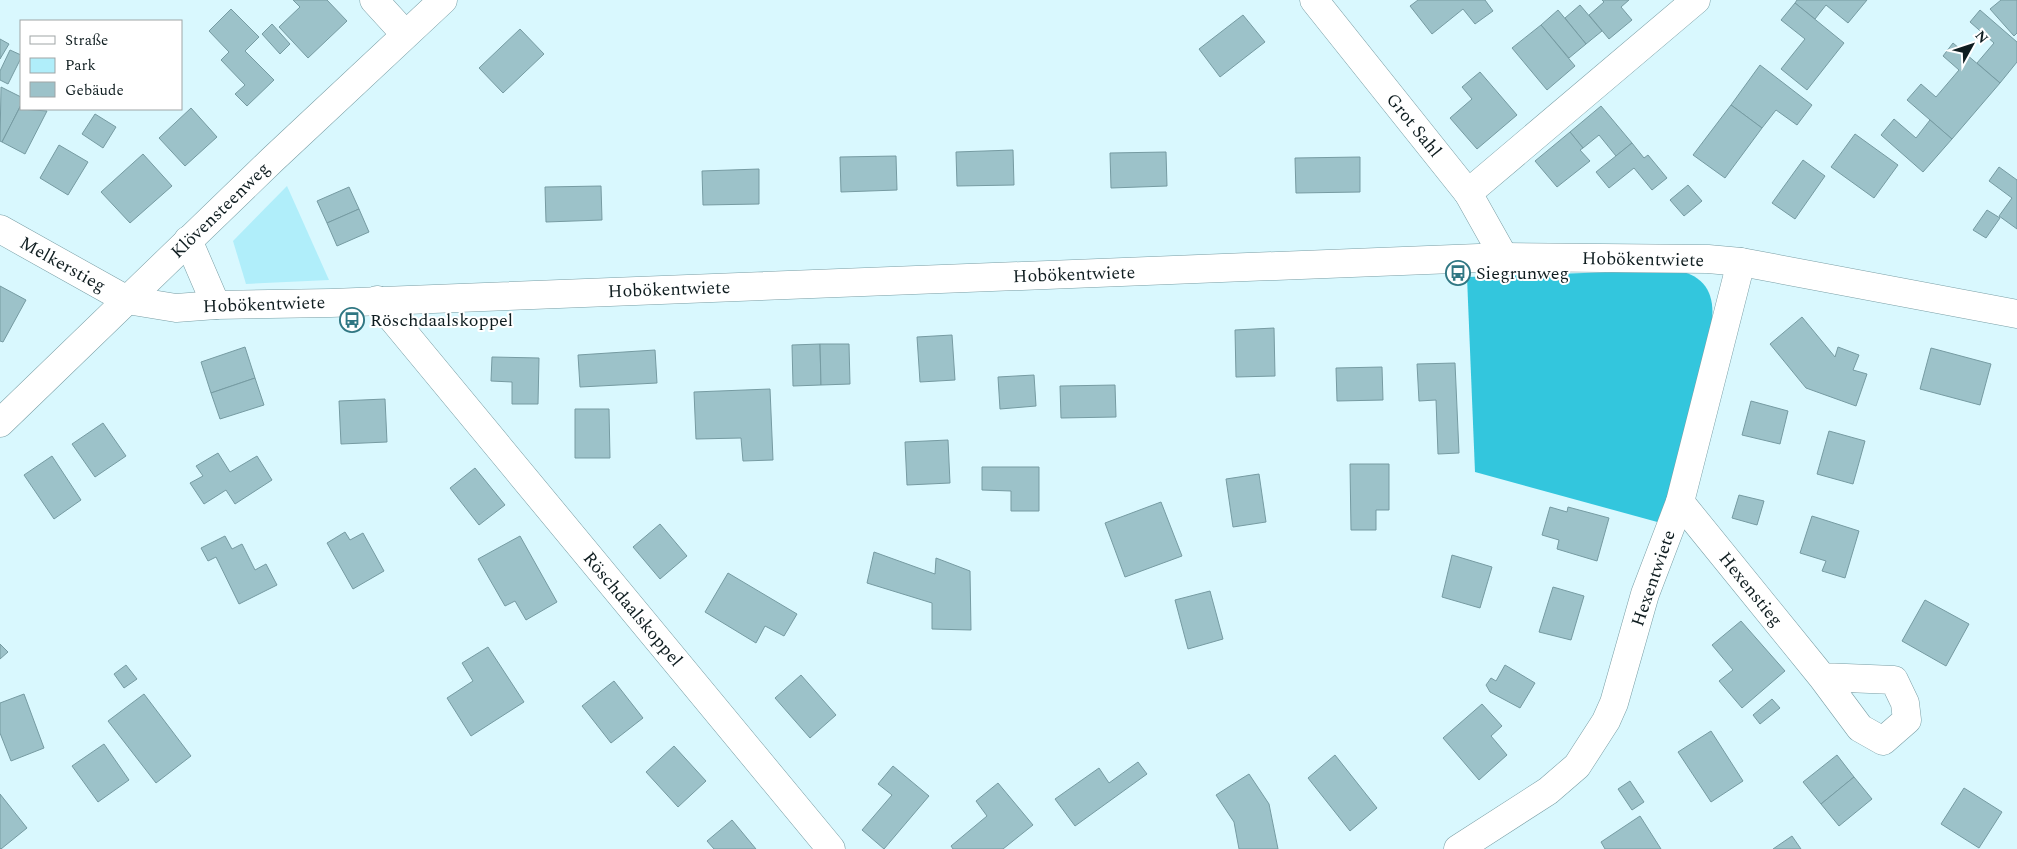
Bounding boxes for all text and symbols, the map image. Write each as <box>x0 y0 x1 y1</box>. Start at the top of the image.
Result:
legend <box>20 20 182 110</box>
north arrow <box>1947 20 1997 70</box>
text: N <box>1970 26 1993 48</box>
text: Straße <box>65 29 108 52</box>
text: Park <box>65 54 96 77</box>
text: Gebäude <box>65 79 124 102</box>
street label: Grot Sahl <box>1379 87 1448 163</box>
street label: Klövensteenweg <box>164 156 276 265</box>
street label: Melkerstieg <box>15 230 111 299</box>
street label: Hobökentwiete <box>1582 245 1704 274</box>
street label: Hobökentwiete <box>1012 259 1136 290</box>
bus stop icon: Siegrunweg <box>1445 260 1471 286</box>
place label: Siegrunweg <box>1476 260 1569 287</box>
street label: Hobökentwiete <box>607 274 731 305</box>
street label: Hobökentwiete <box>202 289 326 320</box>
bus stop icon: Röschdaalskoppel <box>339 307 365 333</box>
place label: Röschdaalskoppel <box>370 307 513 334</box>
street label: Hexentwiete <box>1624 526 1683 630</box>
street label: Röschdaalskoppel <box>576 546 689 673</box>
street label: Hexenstieg <box>1712 546 1789 632</box>

